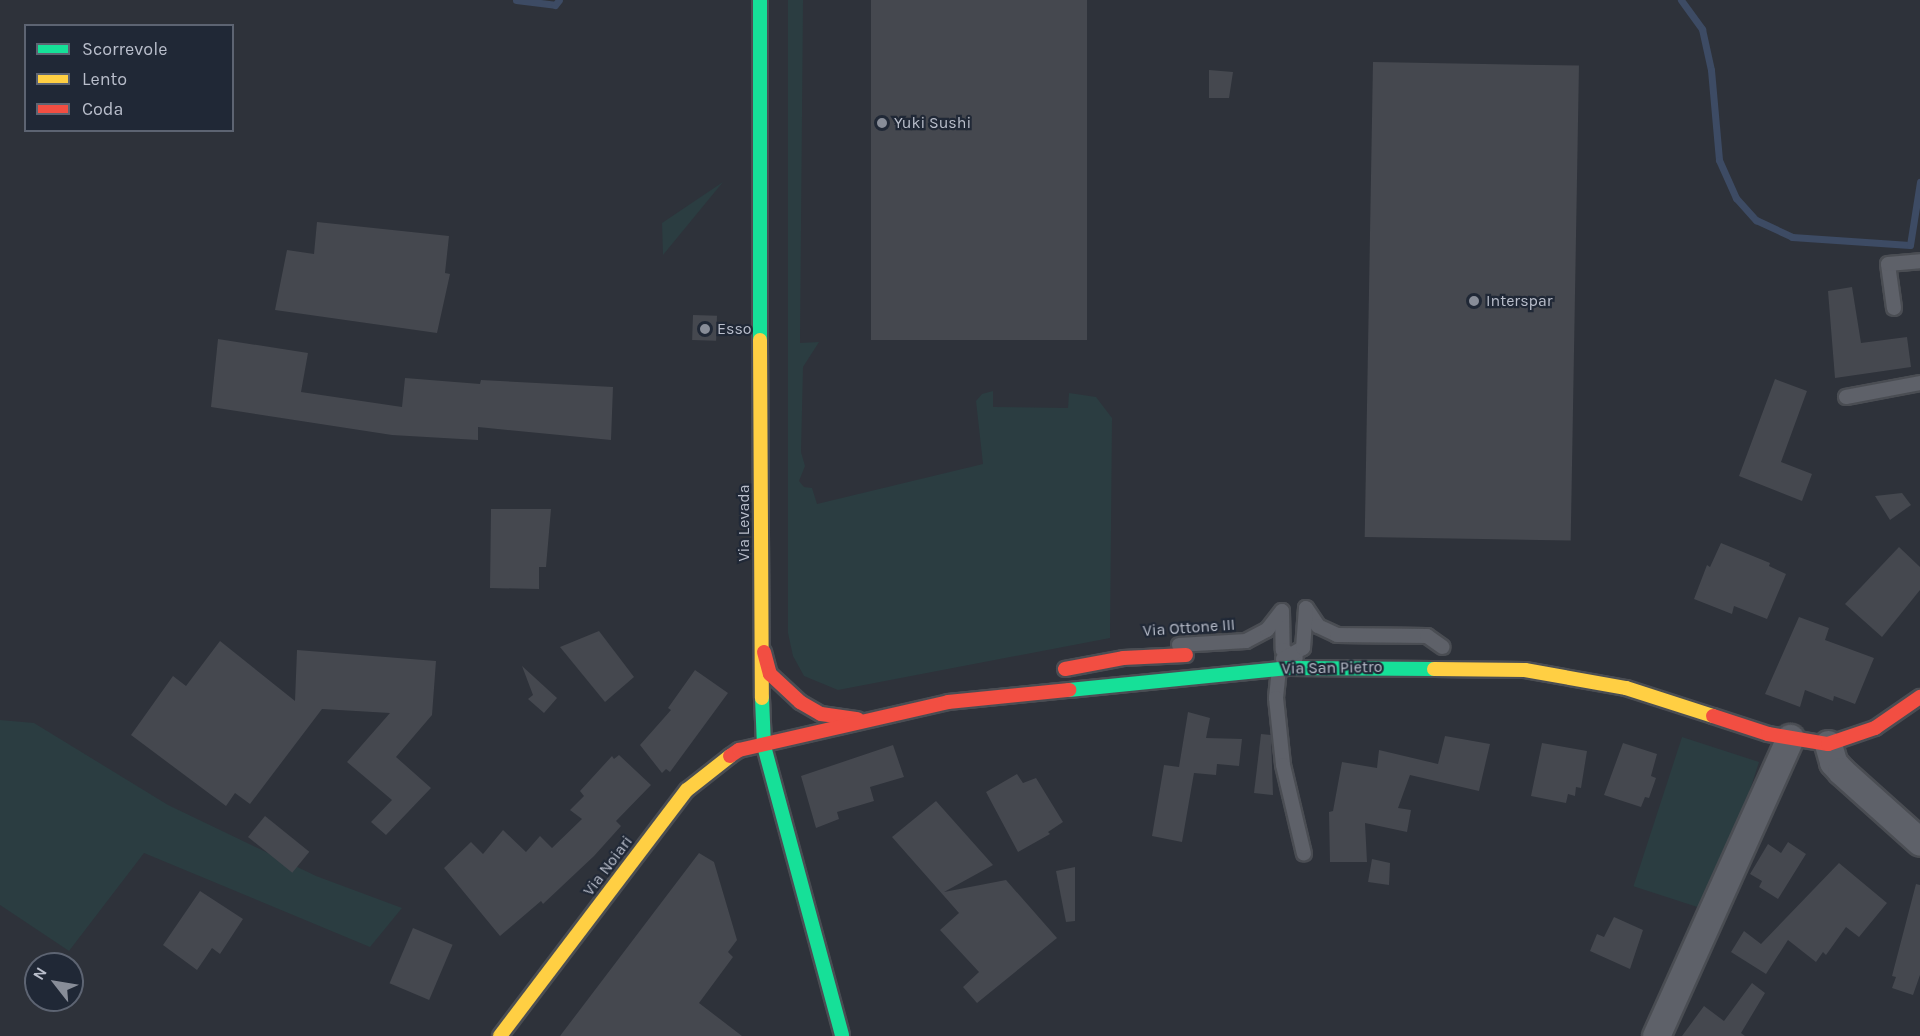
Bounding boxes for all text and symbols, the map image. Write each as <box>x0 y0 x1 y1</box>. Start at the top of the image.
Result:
legend <box>24 24 234 132</box>
text: Scorrevole <box>82 38 167 60</box>
text: Lento <box>82 68 127 90</box>
text: Coda <box>82 98 123 120</box>
place label: Yuki Sushi <box>894 113 971 133</box>
marker: Yuki Sushi <box>875 116 889 130</box>
place label: Interspar <box>1486 291 1553 311</box>
marker: Interspar <box>1467 294 1481 308</box>
place label: Esso <box>717 319 752 339</box>
marker: Esso <box>698 322 712 336</box>
street label: Via Levada <box>734 484 754 562</box>
street label: Via Ottone III <box>1142 615 1236 641</box>
street label: Via San Pietro <box>1281 658 1383 678</box>
street label: Via Noiari <box>579 832 637 900</box>
north arrow <box>24 952 84 1012</box>
text: N <box>29 964 51 983</box>

